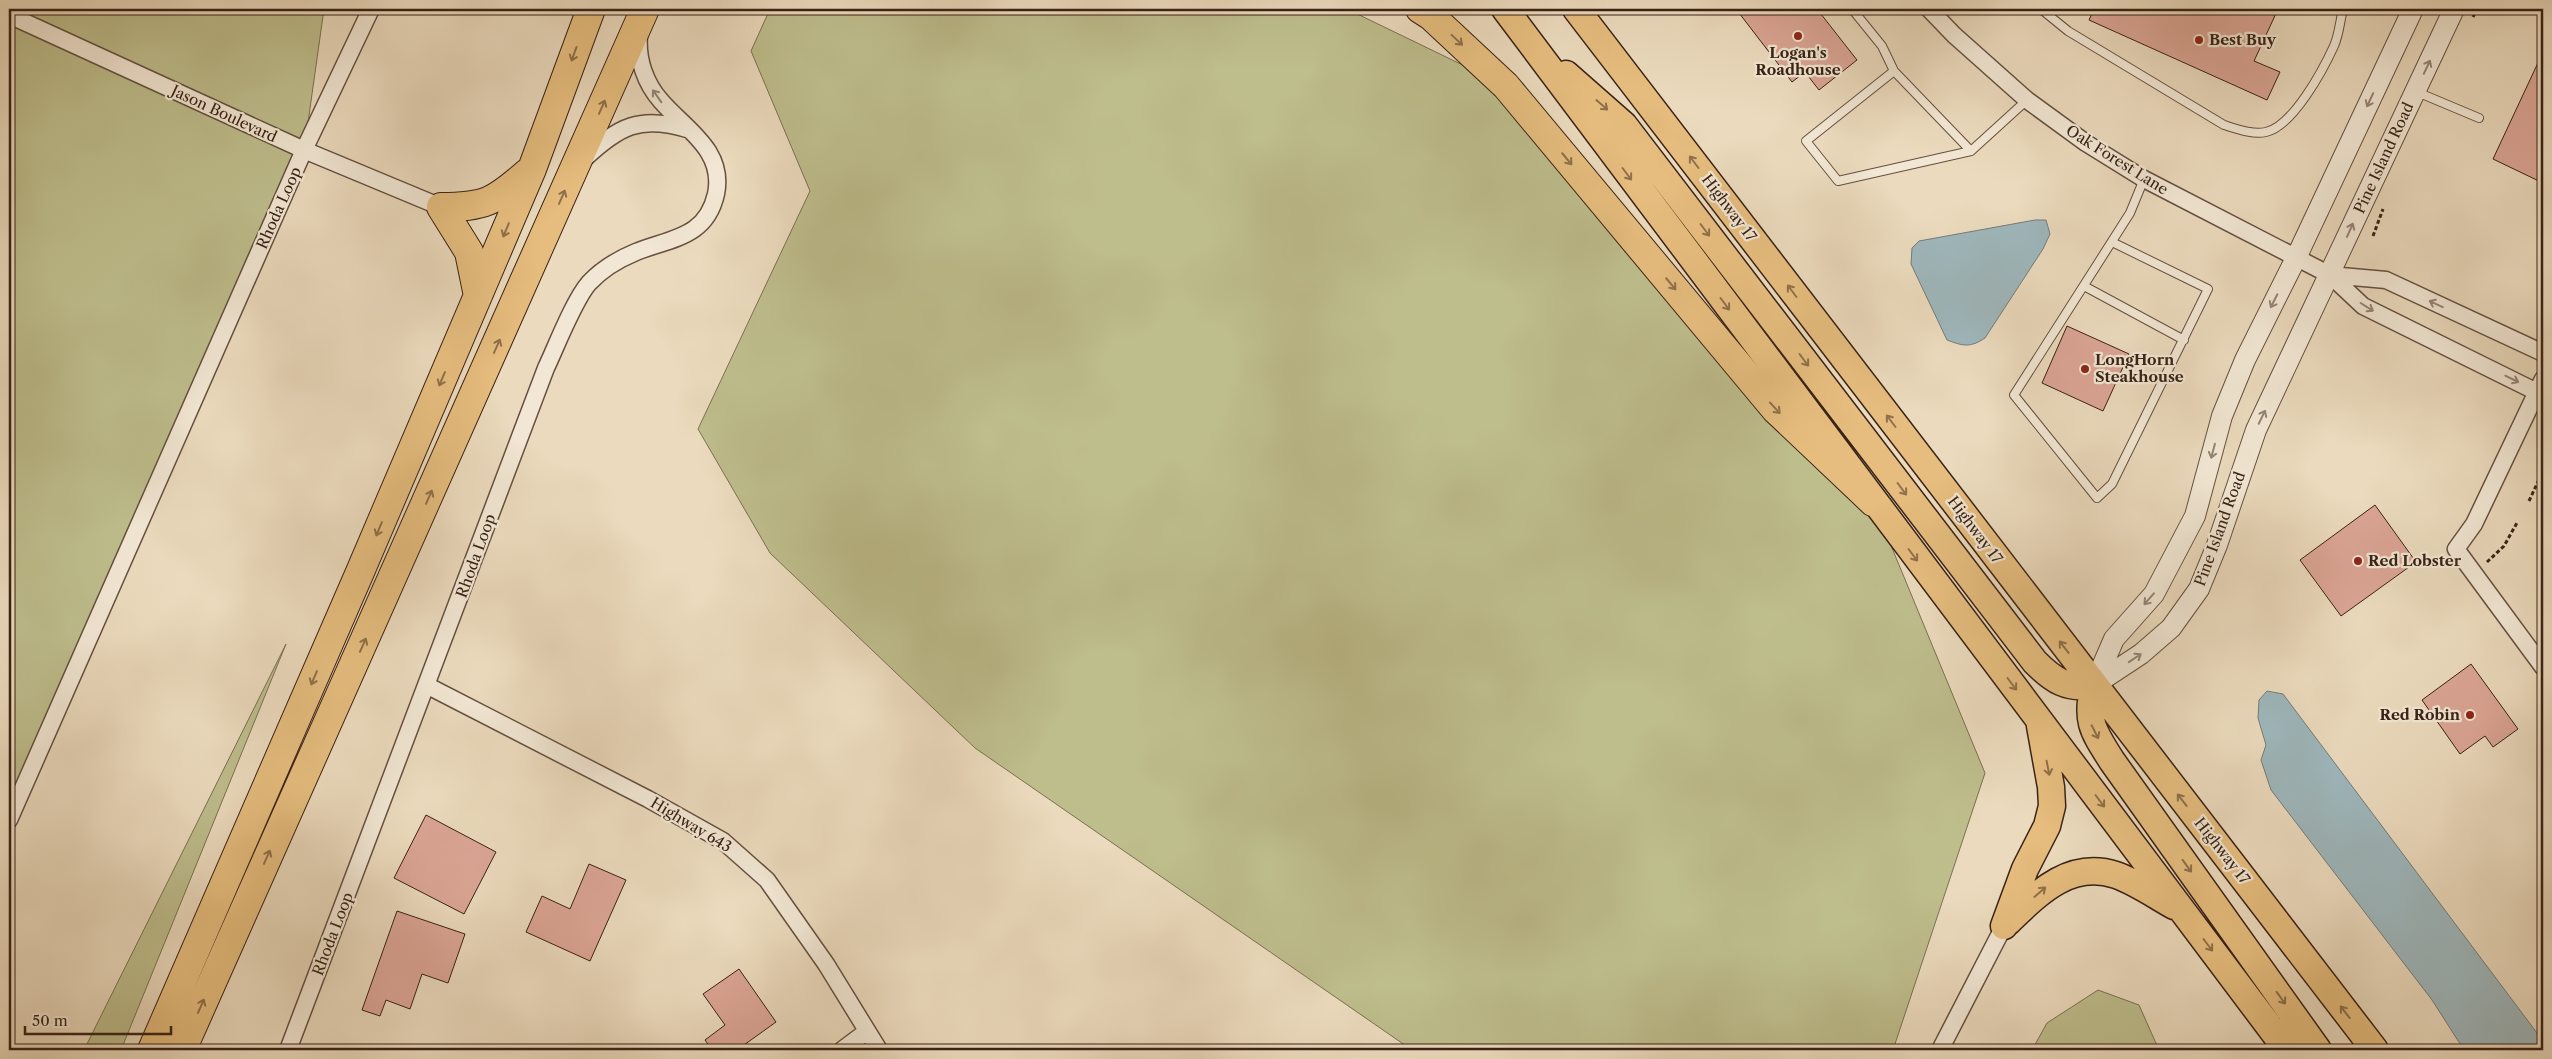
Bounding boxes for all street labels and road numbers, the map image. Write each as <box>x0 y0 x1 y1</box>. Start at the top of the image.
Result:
street label: Jason Boulevard <box>167 80 280 146</box>
street label: Pine Island Road <box>2350 99 2418 216</box>
street label: Oak Forest Lane <box>2063 121 2172 199</box>
street label: Rhoda Loop <box>252 164 305 252</box>
street label: Highway 17 <box>1698 170 1761 246</box>
street label: Pine Island Road <box>2190 469 2249 589</box>
street label: Highway 17 <box>1944 492 2007 568</box>
street label: Rhoda Loop <box>452 511 499 600</box>
street label: Highway 643 <box>647 793 735 856</box>
street label: Highway 17 <box>2190 814 2255 888</box>
street label: Rhoda Loop <box>308 889 357 978</box>

